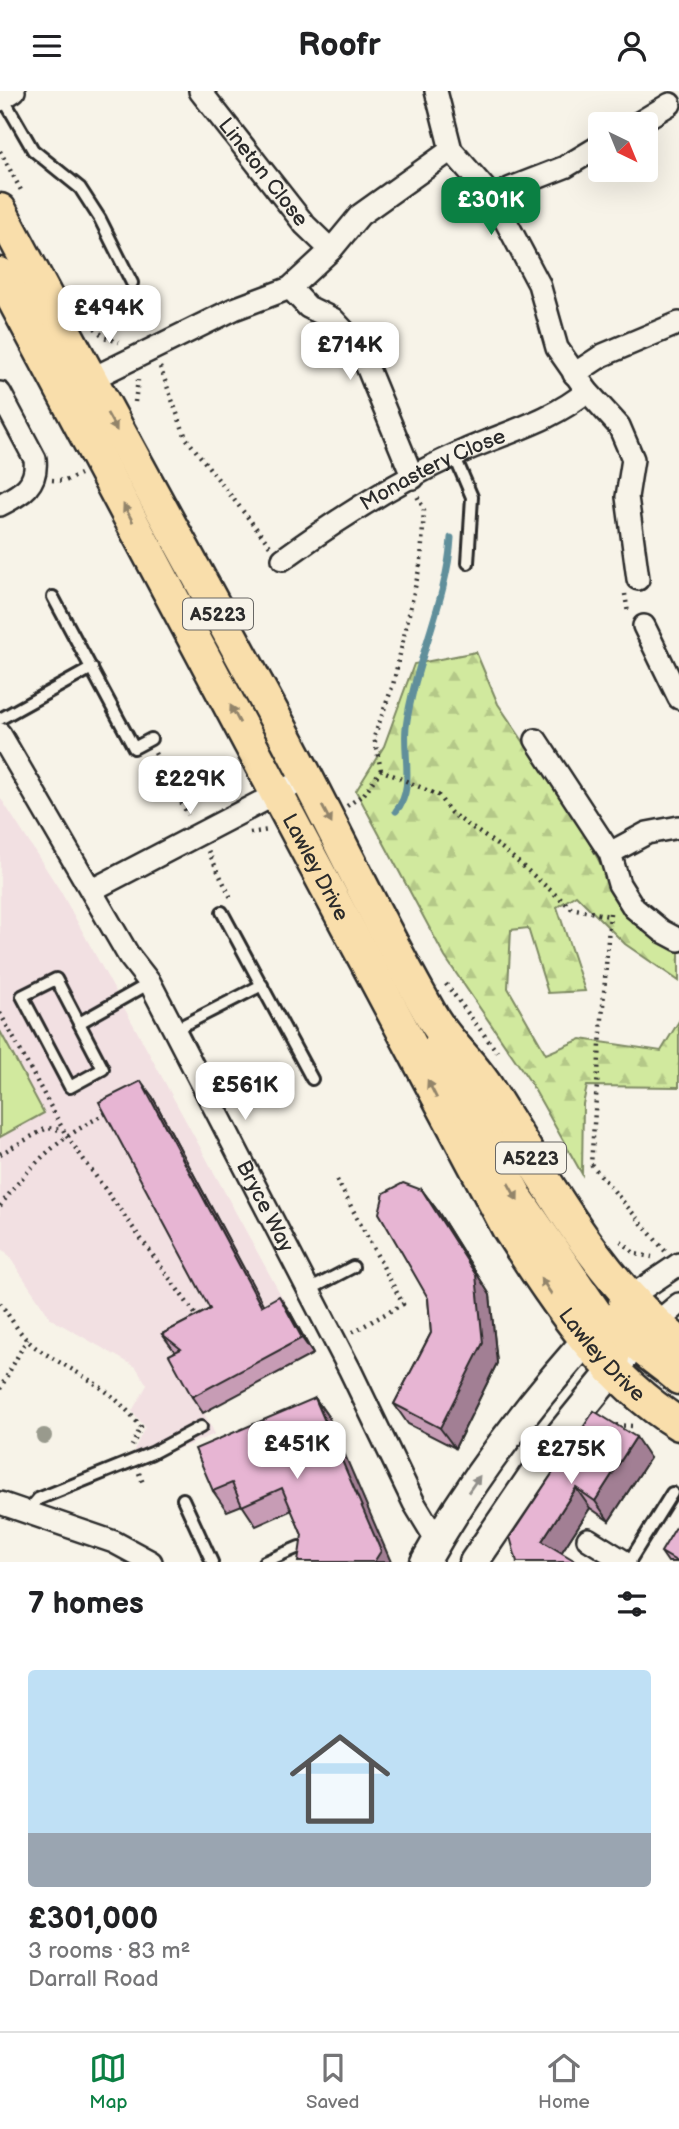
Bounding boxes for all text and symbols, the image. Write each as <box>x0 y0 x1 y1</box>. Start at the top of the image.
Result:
text: Roofr <box>298 26 381 65</box>
icon: menu <box>28 27 66 65</box>
icon: person <box>613 27 651 65</box>
north arrow <box>588 112 658 182</box>
map controls <box>588 112 658 182</box>
street label: Lineton Close <box>213 113 313 232</box>
pin: £301K <box>442 177 540 237</box>
text: £301K <box>457 186 525 214</box>
pin: £494K <box>60 285 158 345</box>
text: £494K <box>74 294 144 322</box>
pin: £714K <box>301 323 399 382</box>
text: £714K <box>317 331 383 359</box>
one-way arrow <box>106 412 118 432</box>
street label: Monastery Close <box>356 424 509 516</box>
one-way arrow <box>123 503 134 523</box>
road number: A5223 <box>183 599 253 629</box>
one-way arrow <box>230 704 241 724</box>
pin: £229K <box>141 757 239 816</box>
text: £229K <box>155 765 225 793</box>
one-way arrow <box>321 805 332 825</box>
street label: Lawley Drive <box>277 810 354 925</box>
pin: £561K <box>196 1063 294 1122</box>
text: £561K <box>212 1071 278 1099</box>
one-way arrow <box>426 1079 438 1099</box>
road number: A5223 <box>496 1142 566 1173</box>
street label: Bryce Way <box>231 1156 299 1257</box>
one-way arrow <box>508 1182 519 1202</box>
one-way arrow <box>539 1277 553 1295</box>
street label: Lawley Drive <box>553 1303 650 1407</box>
pin: £451K <box>248 1421 346 1481</box>
pin: £275K <box>522 1427 620 1486</box>
text: £451K <box>264 1430 330 1458</box>
text: £275K <box>536 1435 606 1463</box>
one-way arrow <box>467 1475 481 1493</box>
icon: filters <box>613 1585 651 1623</box>
text: 7 homes <box>28 1586 144 1622</box>
icon: home <box>277 1716 403 1842</box>
text: £301,000 <box>28 1901 158 1937</box>
text: 3 rooms · 83 m² <box>28 1937 190 1965</box>
text: Darrall Road <box>28 1965 159 1993</box>
tab: Map <box>89 2049 127 2114</box>
tab: Saved <box>306 2049 359 2114</box>
tab: Home <box>538 2049 590 2114</box>

